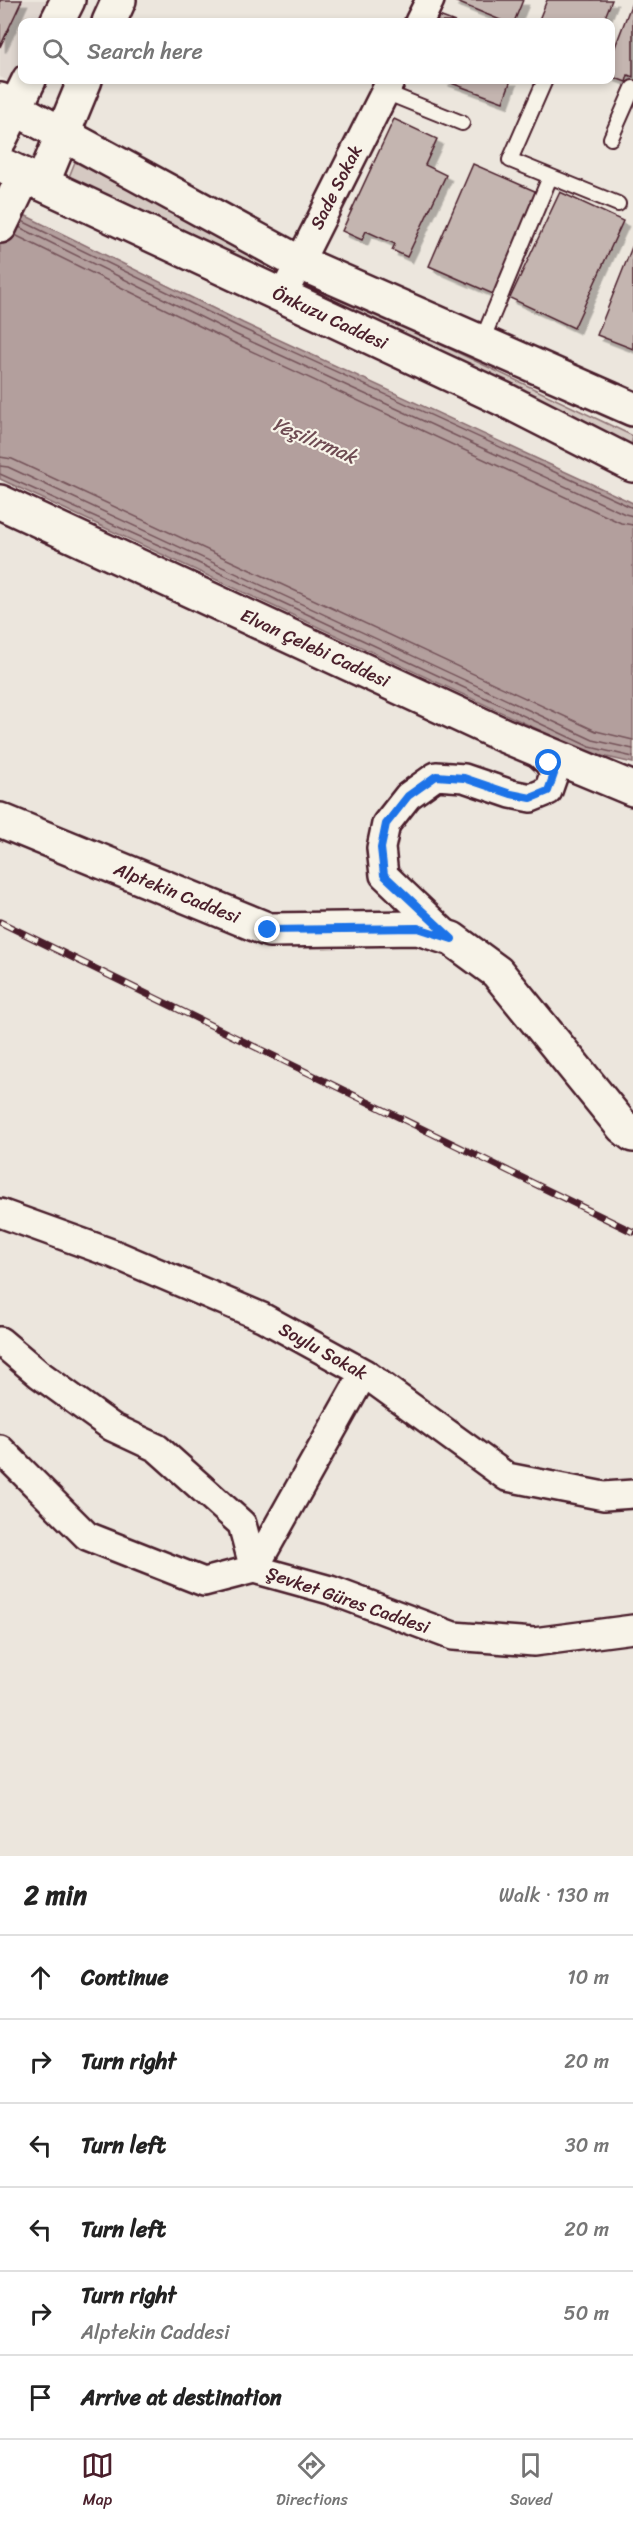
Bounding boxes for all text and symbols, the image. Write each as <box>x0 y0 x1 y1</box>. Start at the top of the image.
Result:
search box <box>18 18 615 84</box>
text: Search here <box>87 32 203 71</box>
icon: search <box>39 35 72 68</box>
street label: Sade Sokak <box>301 139 371 235</box>
street label: Önkuzu Caddesi <box>267 277 394 359</box>
water label: Yeşilırmak <box>267 407 364 475</box>
street label: Elvan Çelebi Caddesi <box>235 599 396 697</box>
route start <box>535 749 561 775</box>
street label: Alptekin Caddesi <box>108 853 246 933</box>
route end <box>254 916 280 942</box>
street label: Soylu Sokak <box>273 1313 374 1389</box>
street label: Şevket Güres Caddesi <box>262 1557 435 1643</box>
text: 2 min <box>24 1872 87 1918</box>
text: Walk · 130 m <box>499 1878 609 1913</box>
text: Continue <box>81 1958 169 1997</box>
text: 10 m <box>567 1960 609 1995</box>
icon: ahead <box>24 1961 57 1994</box>
text: Turn right <box>81 2042 176 2081</box>
text: 20 m <box>564 2044 609 2079</box>
icon: right <box>24 2045 57 2078</box>
text: Turn left <box>81 2126 166 2165</box>
text: 30 m <box>565 2128 609 2163</box>
icon: left <box>24 2129 57 2162</box>
text: Turn left <box>81 2210 166 2249</box>
text: 20 m <box>564 2212 609 2247</box>
icon: left <box>24 2213 57 2246</box>
text: Turn right <box>81 2276 176 2315</box>
text: 50 m <box>564 2296 609 2331</box>
icon: right <box>24 2297 57 2330</box>
text: Alptekin Caddesi <box>81 2315 229 2350</box>
text: Arrive at destination <box>81 2378 282 2417</box>
icon: arrive <box>24 2381 57 2414</box>
tab: Map <box>81 2449 114 2514</box>
tab: Directions <box>276 2449 348 2514</box>
tab: Saved <box>510 2449 552 2514</box>

